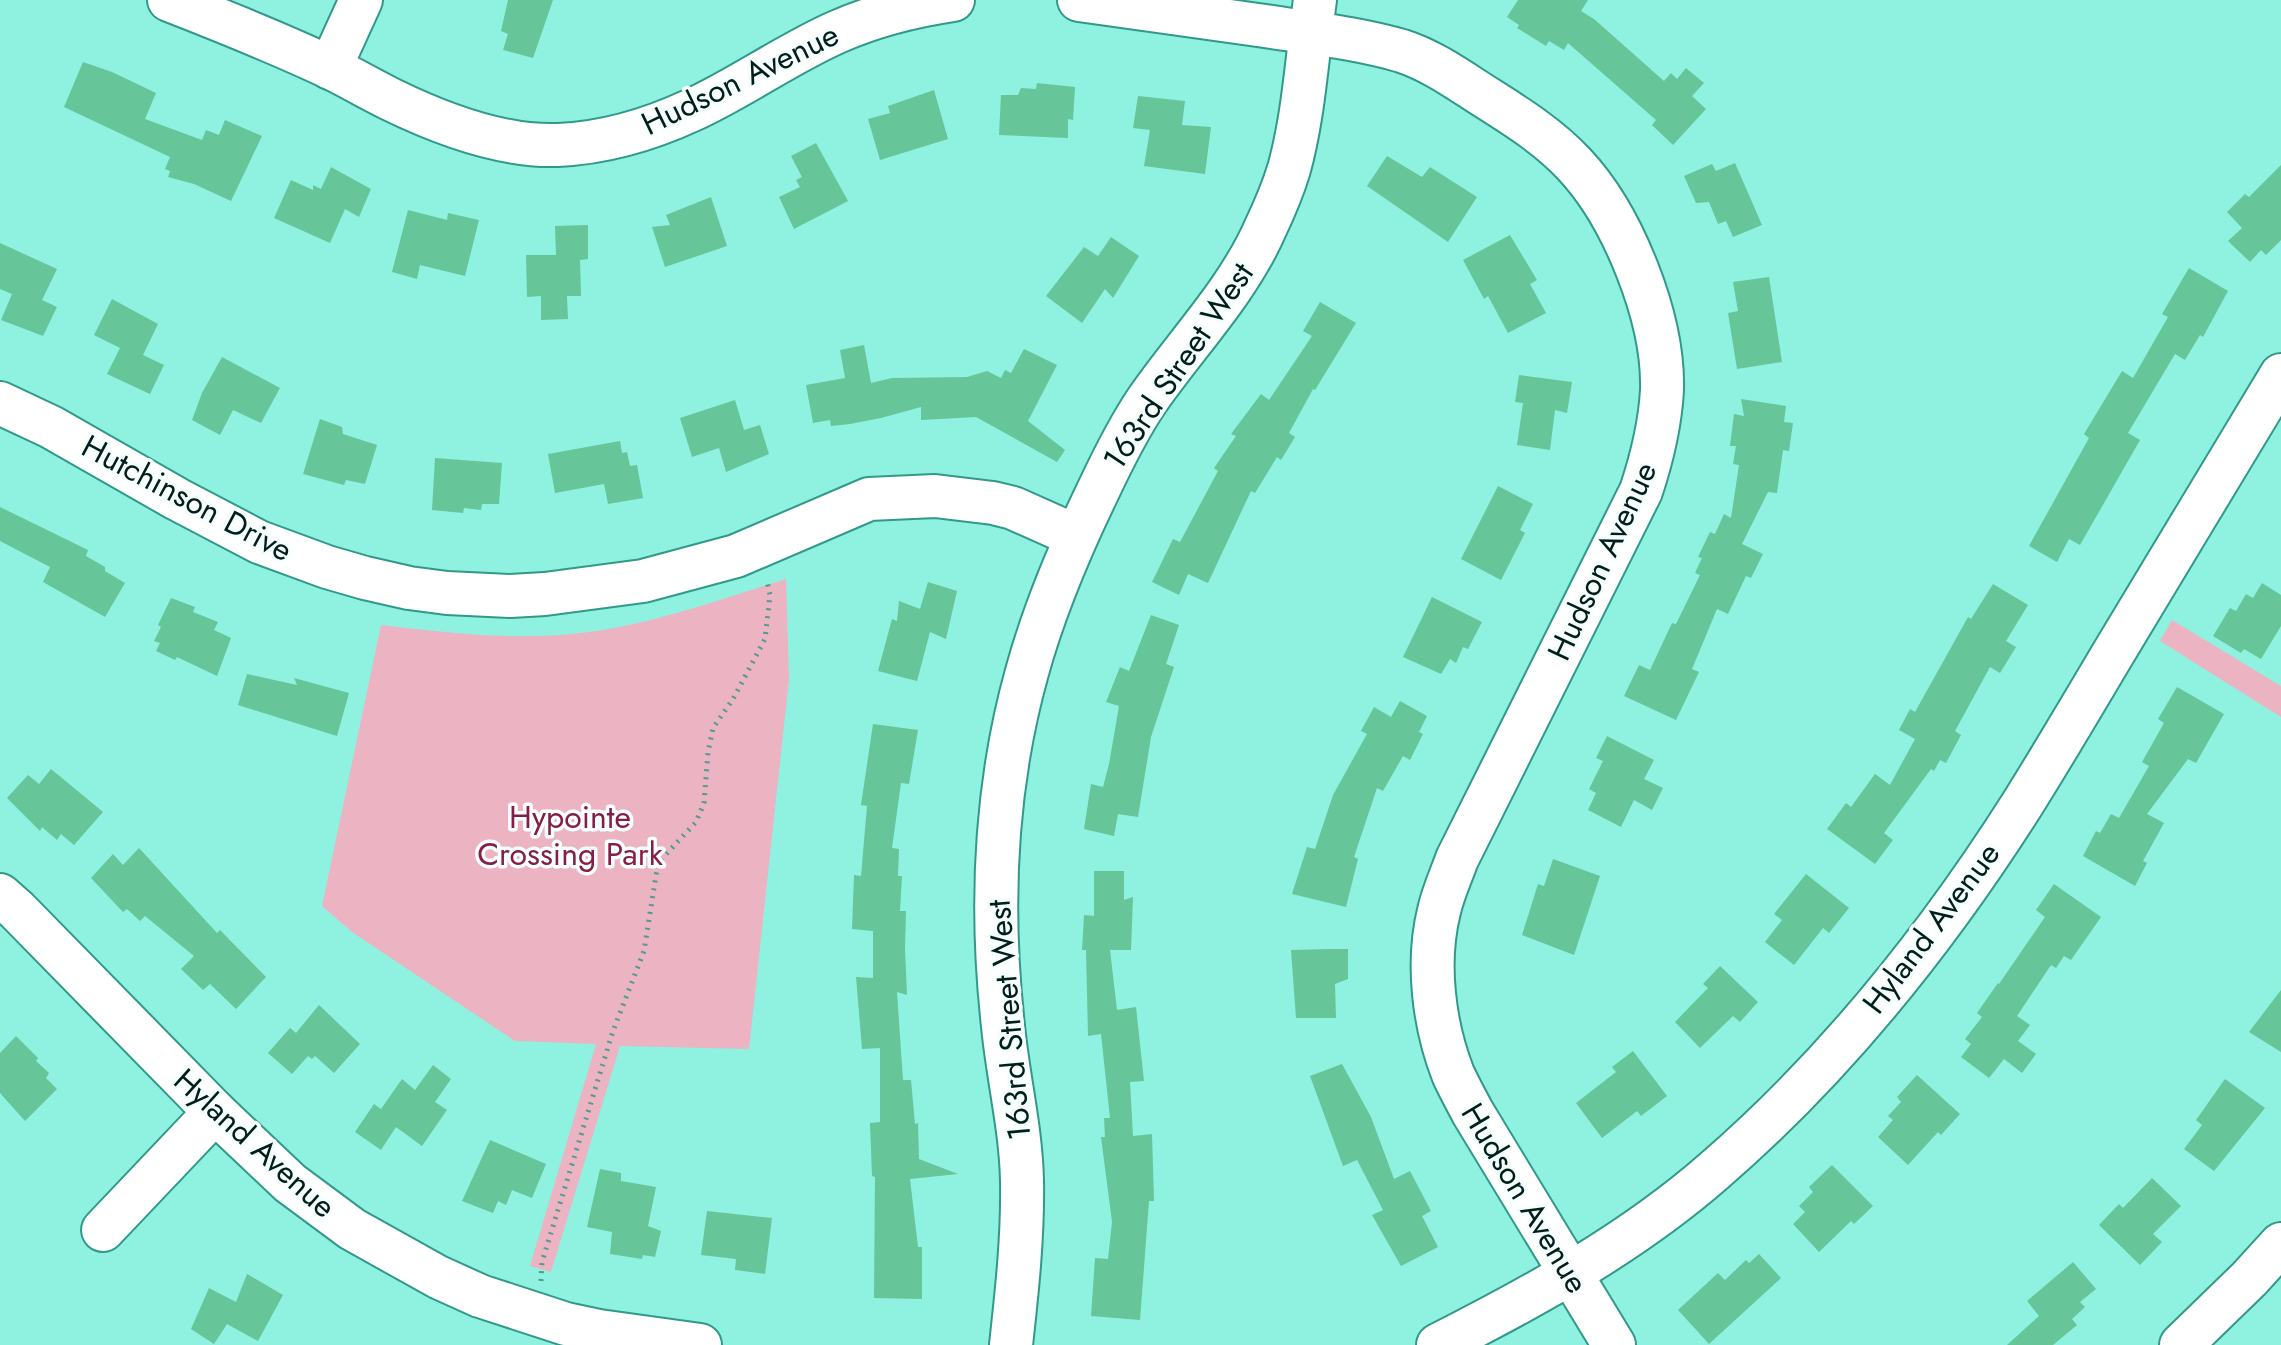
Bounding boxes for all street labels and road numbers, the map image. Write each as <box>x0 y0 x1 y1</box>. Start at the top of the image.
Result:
street label: Hudson Avenue <box>634 11 846 147</box>
street label: 163rd Street West <box>1091 253 1265 479</box>
street label: Hutchinson Drive <box>74 423 300 573</box>
street label: Hudson Avenue <box>1536 454 1668 668</box>
street label: Hyland Avenue <box>1851 833 2011 1023</box>
street label: 163rd Street West <box>976 898 1042 1142</box>
street label: Hyland Avenue <box>164 1058 346 1228</box>
street label: Hudson Avenue <box>1450 1094 1600 1302</box>

